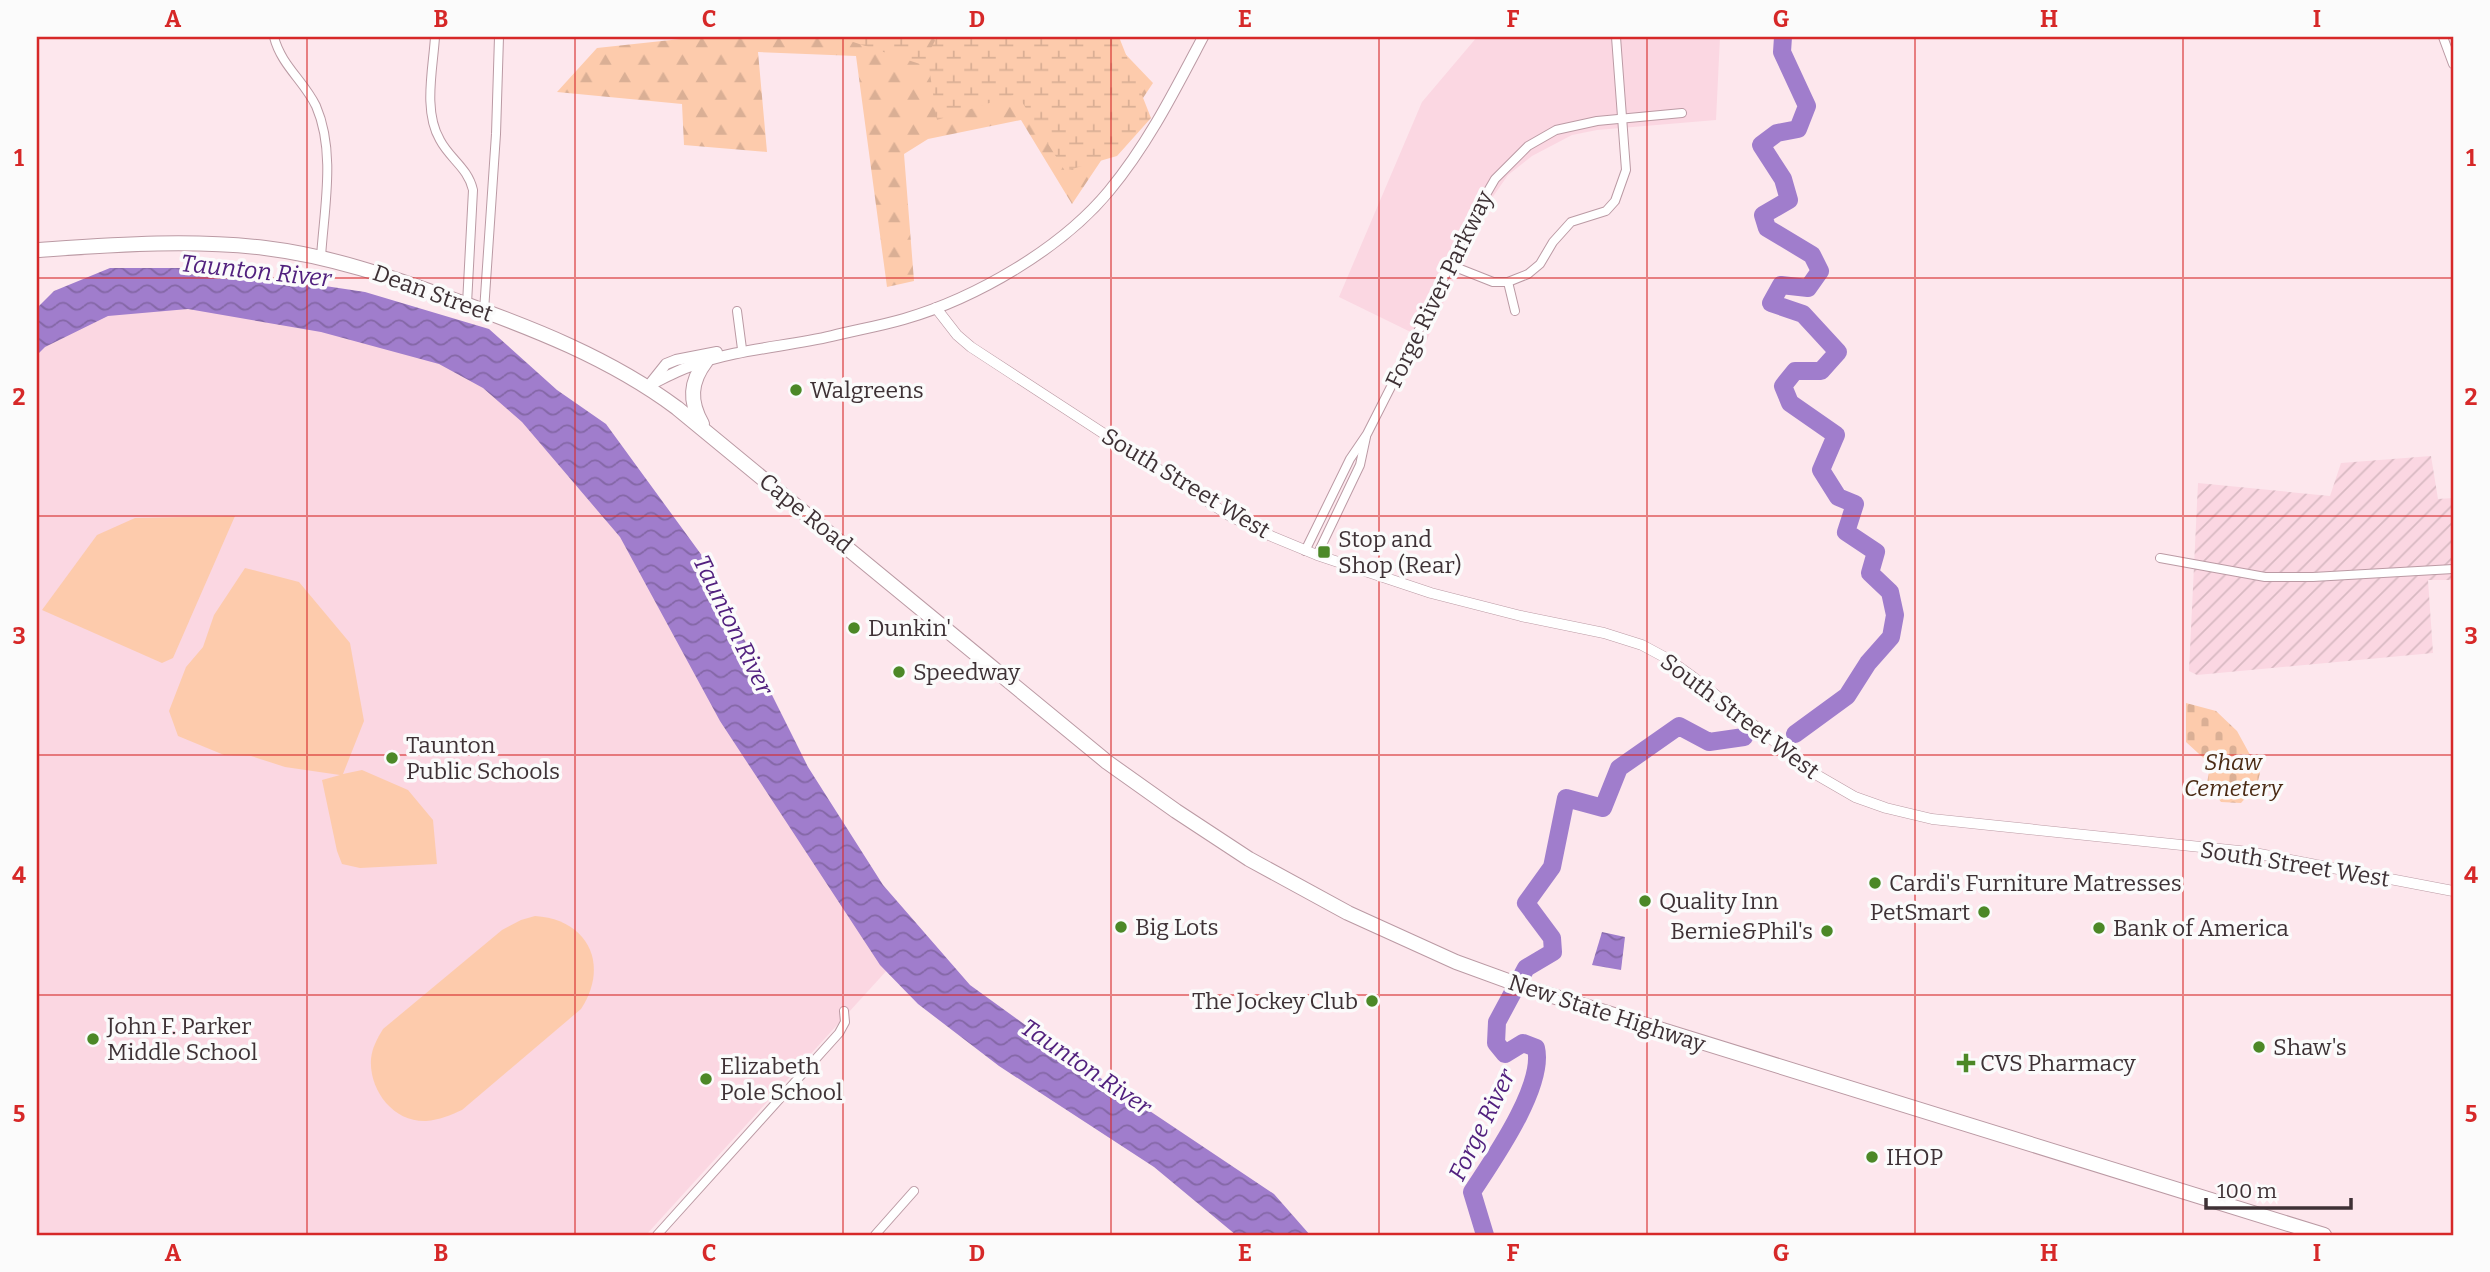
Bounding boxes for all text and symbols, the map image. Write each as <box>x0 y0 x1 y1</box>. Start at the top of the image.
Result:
text: A <box>165 5 182 33</box>
text: B <box>434 5 448 33</box>
text: C <box>702 5 716 33</box>
text: D <box>969 5 985 33</box>
text: E <box>1238 5 1252 33</box>
text: F <box>1507 5 1520 33</box>
text: G <box>1773 5 1790 33</box>
text: H <box>2040 5 2058 33</box>
text: I <box>2313 5 2321 33</box>
text: 1 <box>14 144 24 172</box>
text: 1 <box>2466 144 2476 172</box>
street label: Forge River Parkway <box>1379 185 1499 392</box>
water label: Taunton River <box>179 249 334 293</box>
street label: Dean Street <box>369 258 497 328</box>
place label: Walgreens <box>810 376 924 404</box>
marker: Walgreens <box>788 382 804 398</box>
text: 2 <box>13 383 26 411</box>
text: 2 <box>2465 383 2478 411</box>
street label: South Street West <box>1097 422 1275 544</box>
street label: Cape Road <box>754 467 859 559</box>
place label: Stop and Shop (Rear) <box>1338 525 1462 579</box>
marker: Stop and Shop (Rear) <box>1316 544 1332 560</box>
water label: Taunton River <box>687 551 779 700</box>
place label: Dunkin' <box>868 614 951 642</box>
marker: Dunkin' <box>846 620 862 636</box>
text: 3 <box>12 622 26 650</box>
text: 3 <box>2464 622 2478 650</box>
street label: South Street West <box>1655 647 1825 785</box>
place label: Speedway <box>913 658 1021 686</box>
marker: Speedway <box>891 664 907 680</box>
place label: Taunton Public Schools <box>406 731 560 785</box>
park label: Shaw Cemetery <box>2184 748 2283 802</box>
marker: Taunton Public Schools <box>384 750 400 766</box>
street label: South Street West <box>2198 835 2392 893</box>
text: 4 <box>12 861 26 889</box>
text: 4 <box>2464 861 2478 889</box>
place label: Cardi's Furniture Matresses <box>1889 869 2182 897</box>
marker: Cardi's Furniture Matresses <box>1867 875 1883 891</box>
place label: Quality Inn <box>1659 887 1779 915</box>
marker: Quality Inn <box>1637 893 1653 909</box>
place label: PetSmart <box>1870 898 1970 926</box>
marker: PetSmart <box>1976 904 1992 920</box>
place label: Big Lots <box>1135 913 1218 941</box>
place label: Bank of America <box>2113 914 2289 942</box>
place label: Bernie&Phil's <box>1670 917 1813 945</box>
marker: Big Lots <box>1113 919 1129 935</box>
marker: Bank of America <box>2091 920 2107 936</box>
marker: Bernie&Phil's <box>1819 923 1835 939</box>
street label: New State Highway <box>1505 968 1710 1058</box>
place label: The Jockey Club <box>1192 987 1358 1015</box>
marker: The Jockey Club <box>1364 993 1380 1009</box>
place label: John F. Parker Middle School <box>106 1012 258 1066</box>
water label: Taunton River <box>1016 1013 1157 1122</box>
marker: John F. Parker Middle School <box>85 1031 101 1047</box>
place label: Shaw's <box>2273 1033 2347 1061</box>
marker: Shaw's <box>2251 1039 2267 1055</box>
place label: CVS Pharmacy <box>1980 1049 2137 1077</box>
place label: Elizabeth Pole School <box>720 1052 843 1106</box>
marker: CVS Pharmacy <box>1958 1055 1974 1071</box>
water label: Forge River <box>1443 1064 1521 1185</box>
marker: Elizabeth Pole School <box>698 1071 714 1087</box>
text: 5 <box>13 1100 25 1128</box>
text: 5 <box>2465 1100 2477 1128</box>
place label: IHOP <box>1886 1143 1943 1171</box>
marker: IHOP <box>1864 1149 1880 1165</box>
scale bar <box>2206 1167 2352 1211</box>
text: 100 m <box>2217 1178 2277 1204</box>
text: A <box>165 1239 182 1267</box>
text: B <box>434 1239 448 1267</box>
text: C <box>702 1239 716 1267</box>
text: D <box>969 1239 985 1267</box>
text: E <box>1238 1239 1252 1267</box>
text: F <box>1507 1239 1520 1267</box>
text: G <box>1773 1239 1790 1267</box>
text: H <box>2040 1239 2058 1267</box>
text: I <box>2313 1239 2321 1267</box>

